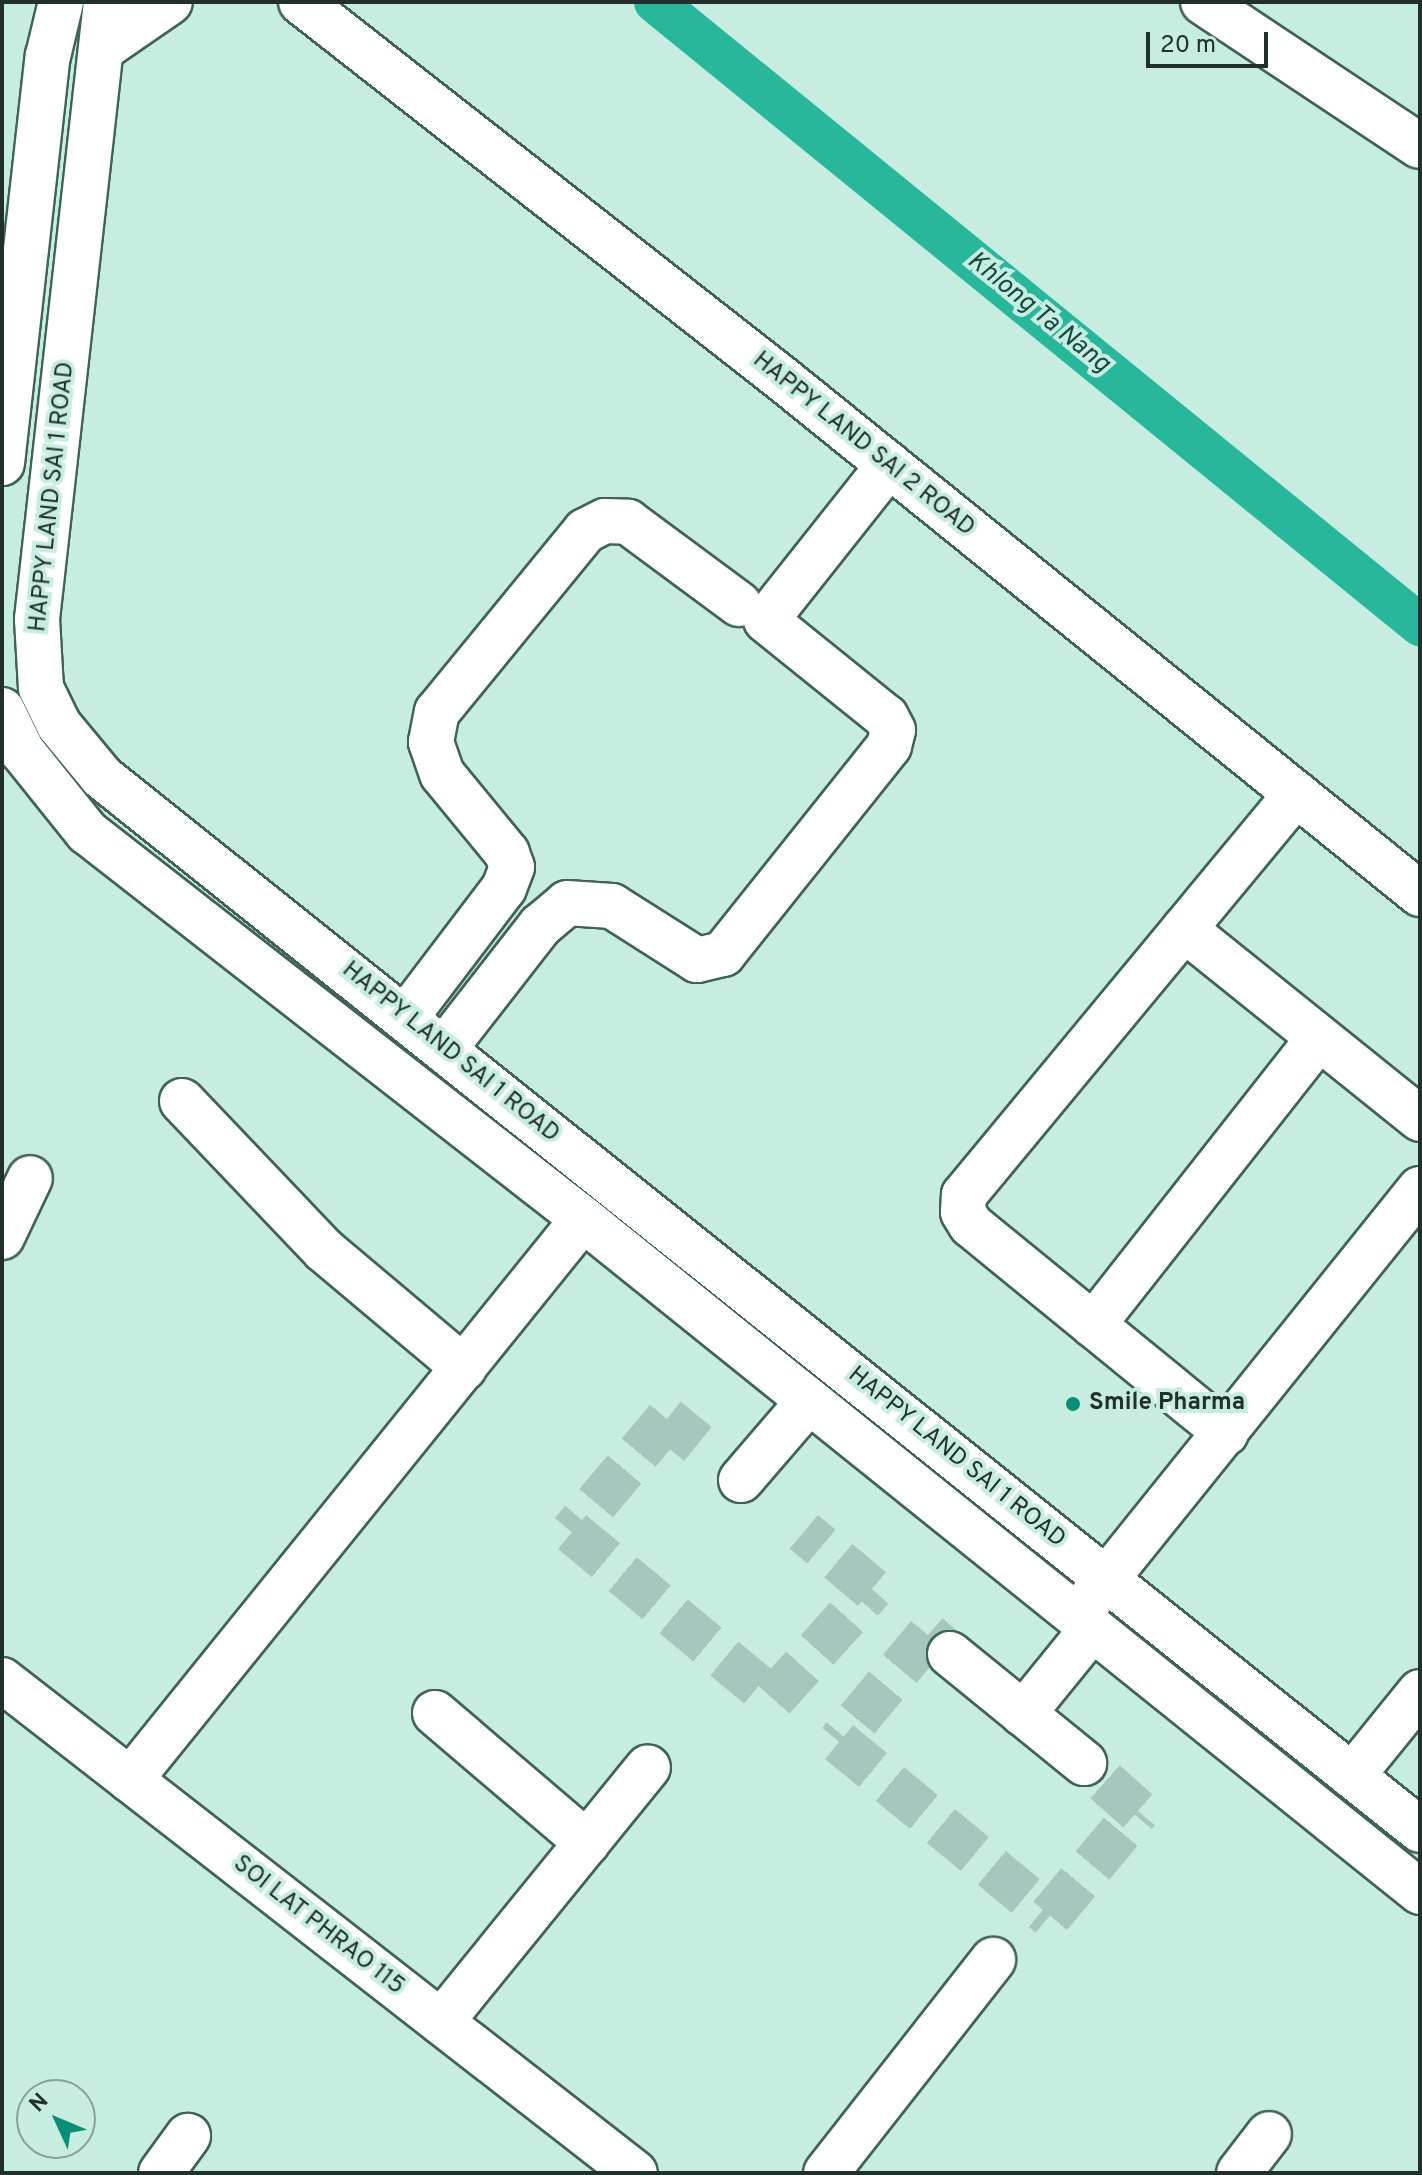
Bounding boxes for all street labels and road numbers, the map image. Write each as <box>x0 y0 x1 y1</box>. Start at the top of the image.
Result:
street label: HAPPY LAND SAI 2 ROAD <box>746 346 980 544</box>
street label: HAPPY LAND SAI 1 ROAD <box>24 360 82 634</box>
street label: HAPPY LAND SAI 1 ROAD <box>335 956 565 1150</box>
street label: HAPPY LAND SAI 1 ROAD <box>841 1361 1071 1555</box>
street label: SOI LAT PHRAO 115 <box>226 1850 410 2002</box>

